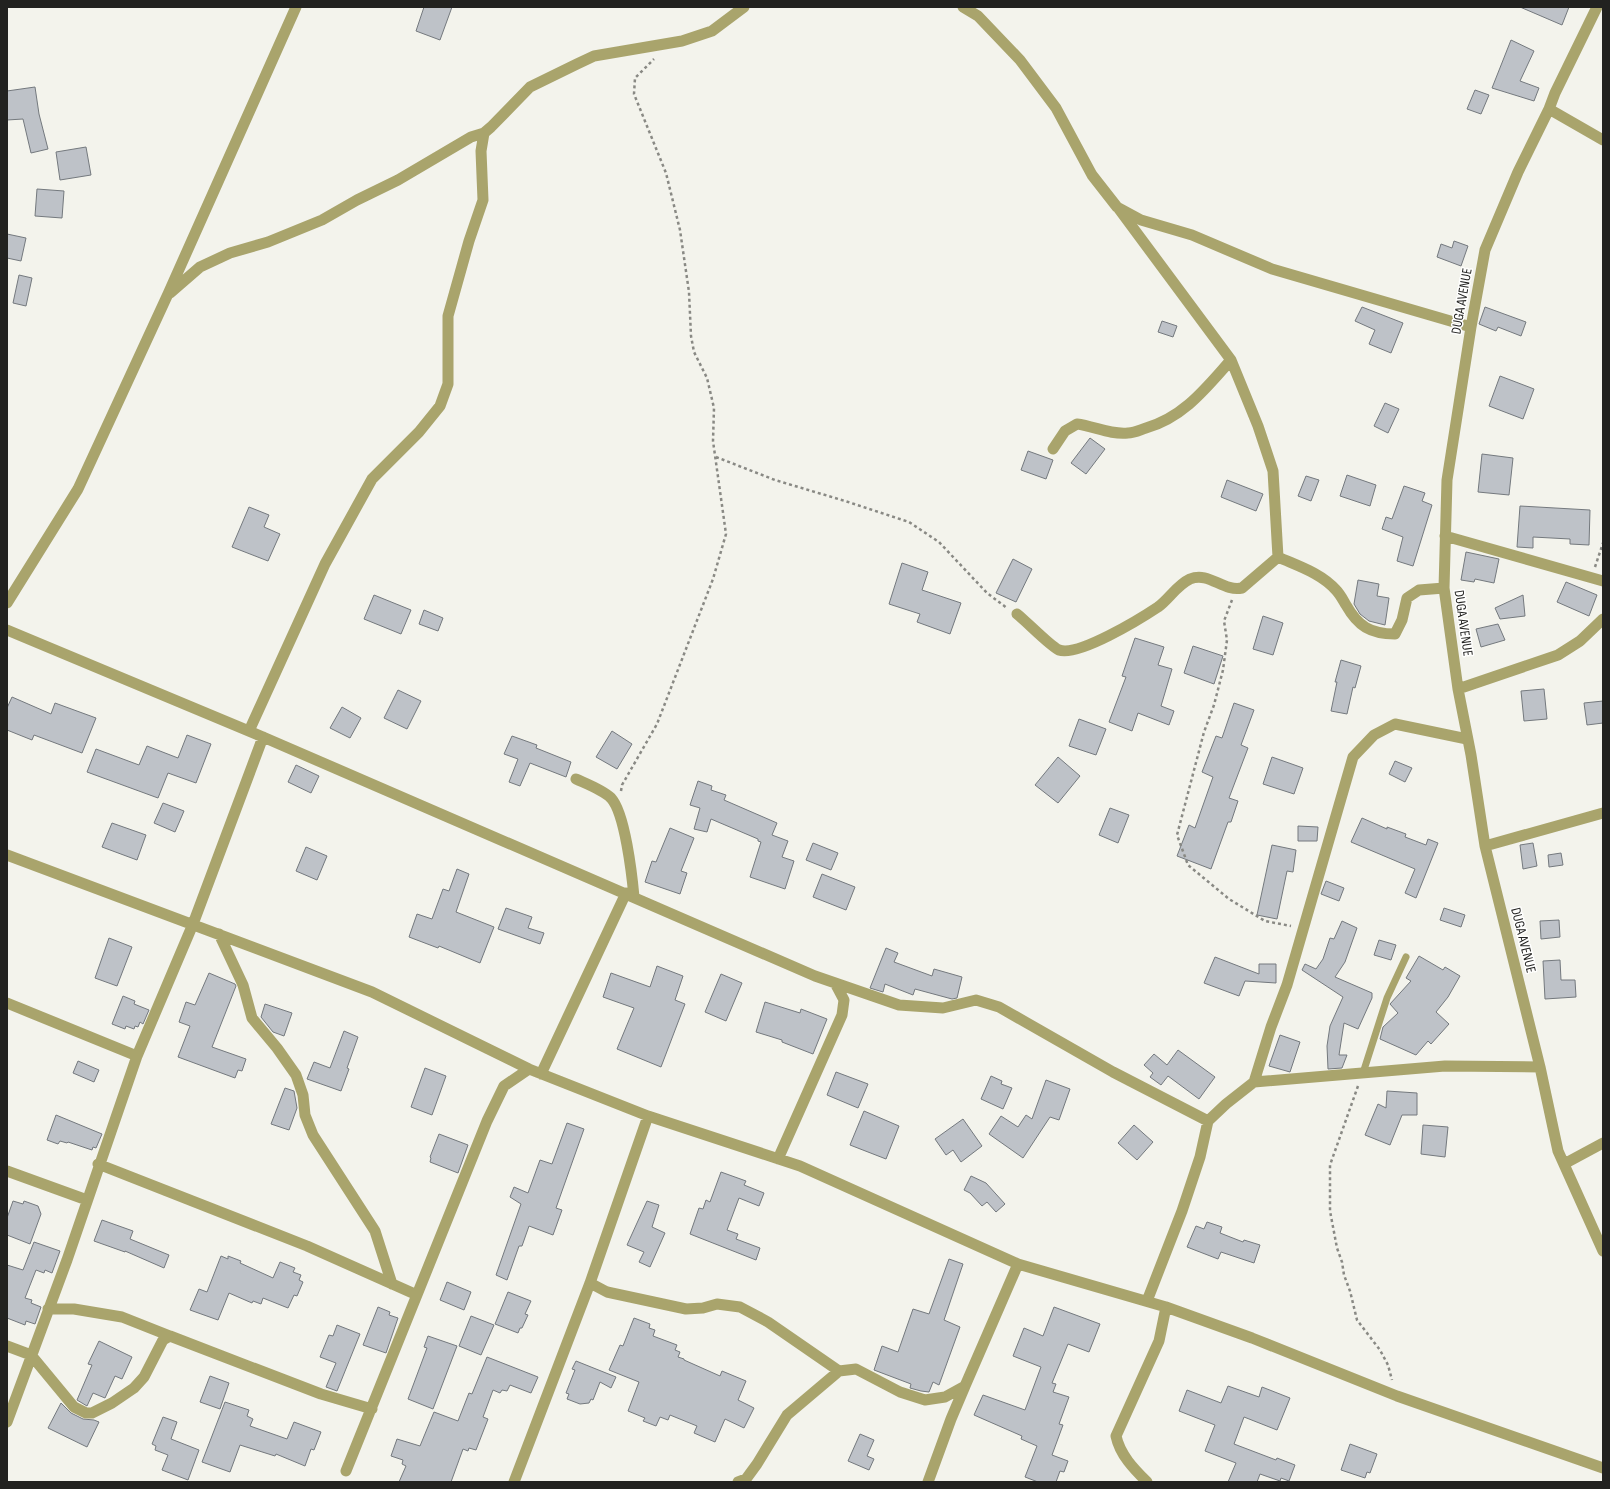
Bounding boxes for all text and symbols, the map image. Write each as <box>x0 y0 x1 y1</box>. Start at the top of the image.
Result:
street label: DUGA AVENUE <box>1447 267 1476 335</box>
street label: DUGA AVENUE <box>1450 589 1477 657</box>
street label: DUGA AVENUE <box>1507 906 1540 975</box>

